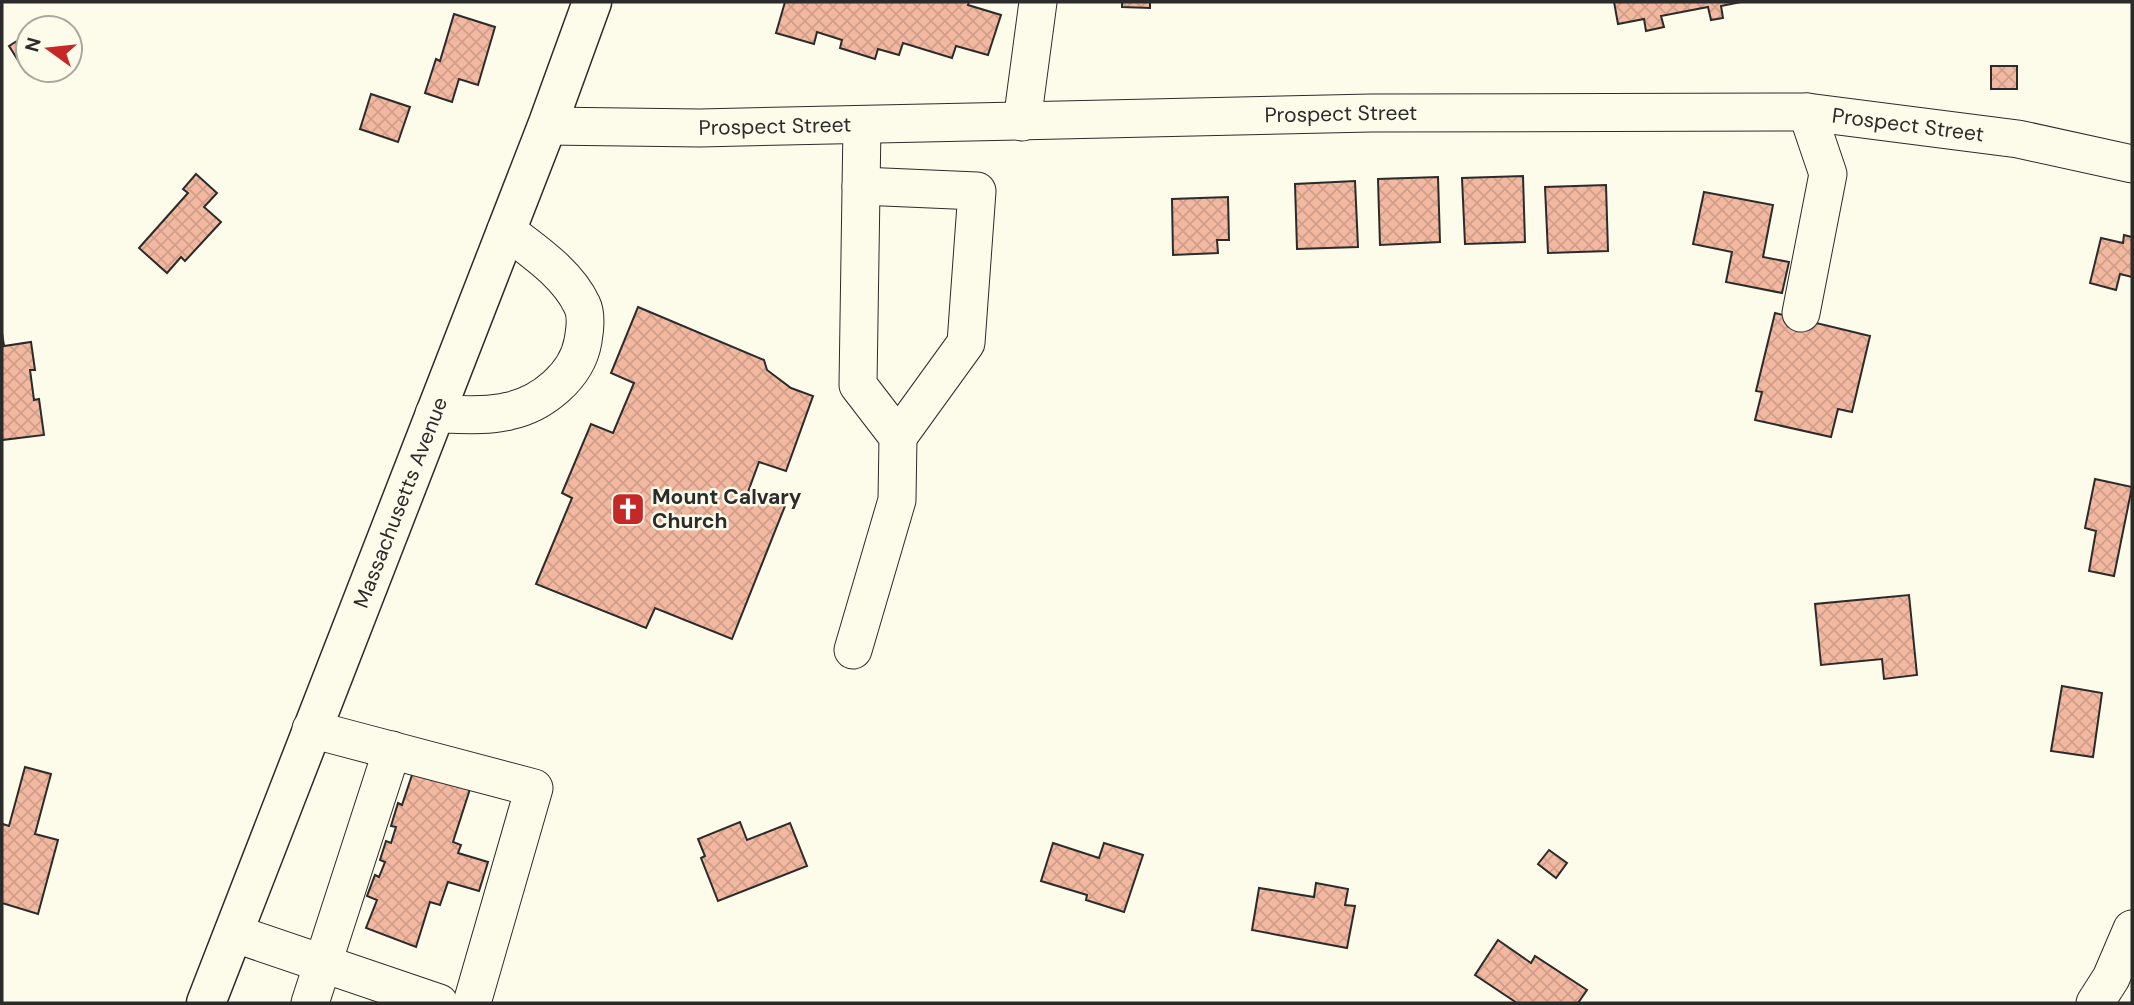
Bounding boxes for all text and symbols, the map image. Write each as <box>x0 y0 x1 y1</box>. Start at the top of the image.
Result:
north arrow <box>14 14 84 84</box>
text: N <box>19 35 47 55</box>
street label: Prospect Street <box>1264 99 1417 129</box>
street label: Prospect Street <box>1830 101 1986 149</box>
street label: Prospect Street <box>698 111 852 142</box>
street label: Massachusetts Avenue <box>347 393 454 612</box>
place label: Mount Calvary Church <box>652 483 802 535</box>
church icon: Mount Calvary Church <box>609 490 647 528</box>

